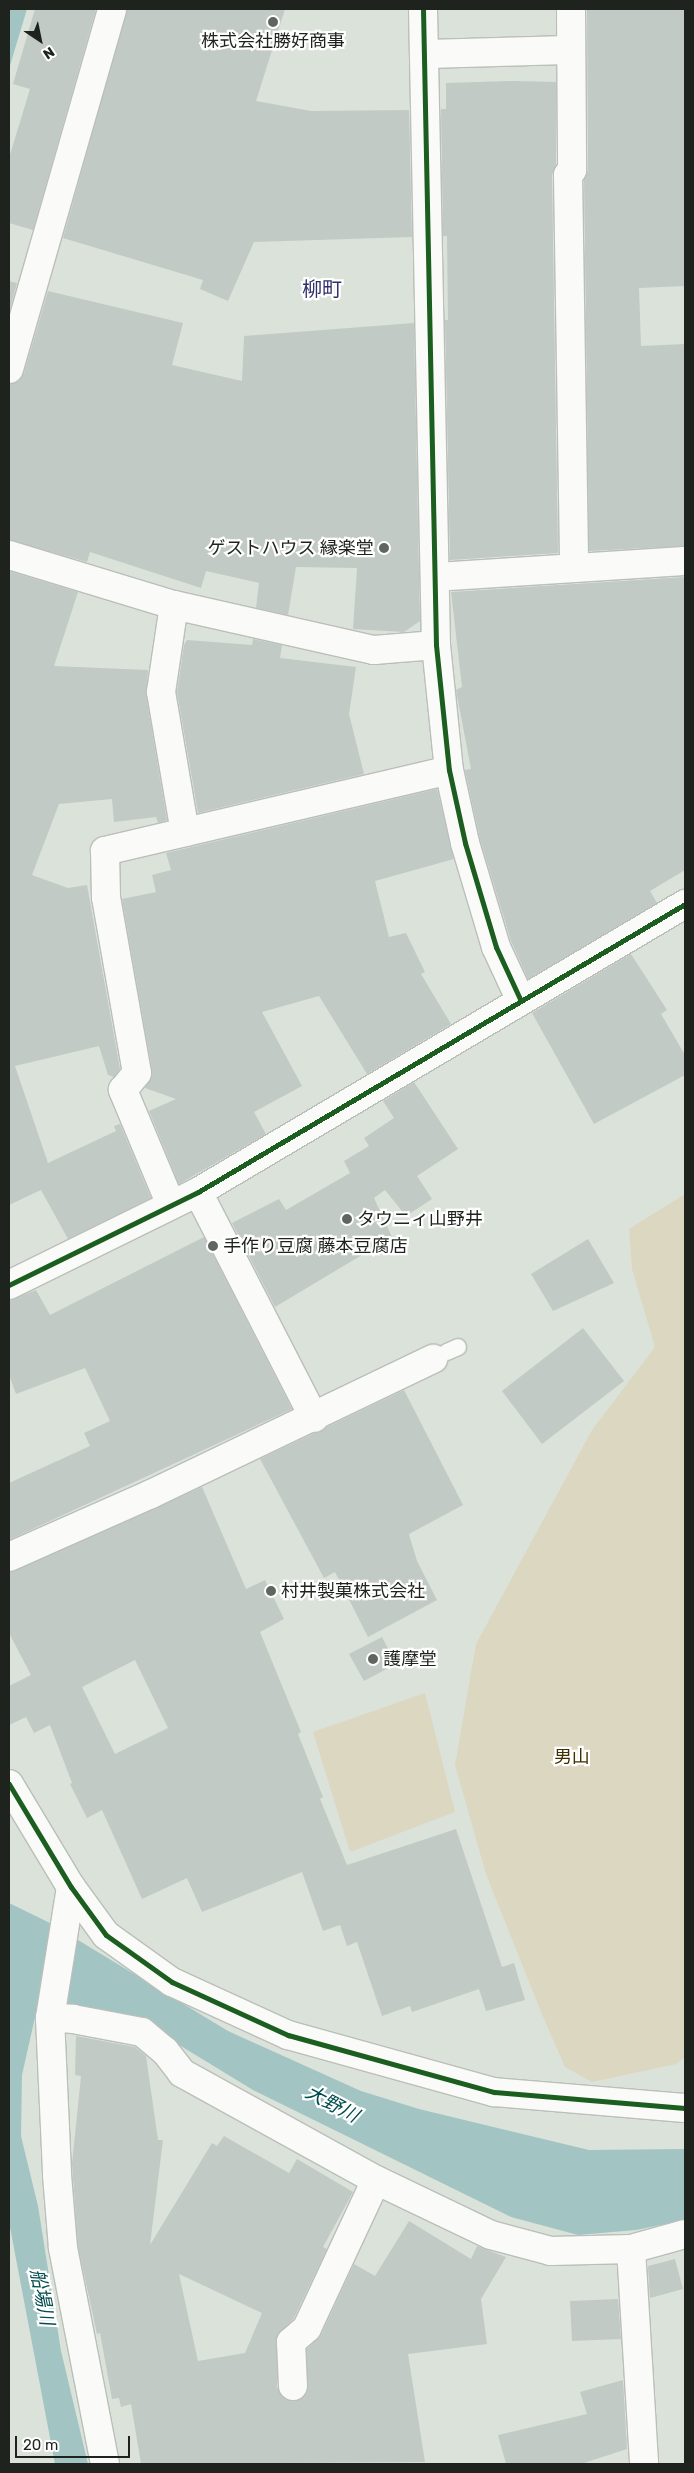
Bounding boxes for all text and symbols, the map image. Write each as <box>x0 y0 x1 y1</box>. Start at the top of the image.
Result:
north arrow <box>15 15 65 65</box>
marker: 株式会社勝好商事 <box>267 16 279 28</box>
place label: 株式会社勝好商事 <box>201 30 345 52</box>
text: N <box>40 43 58 63</box>
district label: 柳町 <box>302 277 342 301</box>
place label: ゲストハウス 縁楽堂 <box>208 537 374 559</box>
marker: ゲストハウス 縁楽堂 <box>378 542 390 554</box>
place label: タウニィ山野井 <box>357 1208 483 1230</box>
marker: タウニィ山野井 <box>341 1213 353 1225</box>
place label: 手作り豆腐 藤本豆腐店 <box>223 1235 407 1257</box>
marker: 手作り豆腐 藤本豆腐店 <box>207 1240 219 1252</box>
place label: 村井製菓株式会社 <box>281 1580 425 1602</box>
marker: 村井製菓株式会社 <box>265 1585 277 1597</box>
place label: 護摩堂 <box>383 1648 437 1670</box>
marker: 護摩堂 <box>367 1653 379 1665</box>
park label: 男山 <box>554 1746 590 1768</box>
water label: 大野川 <box>301 2081 363 2127</box>
water label: 船場川 <box>25 2267 59 2327</box>
scale bar <box>18 2426 132 2458</box>
text: 20 m <box>23 2436 58 2454</box>

